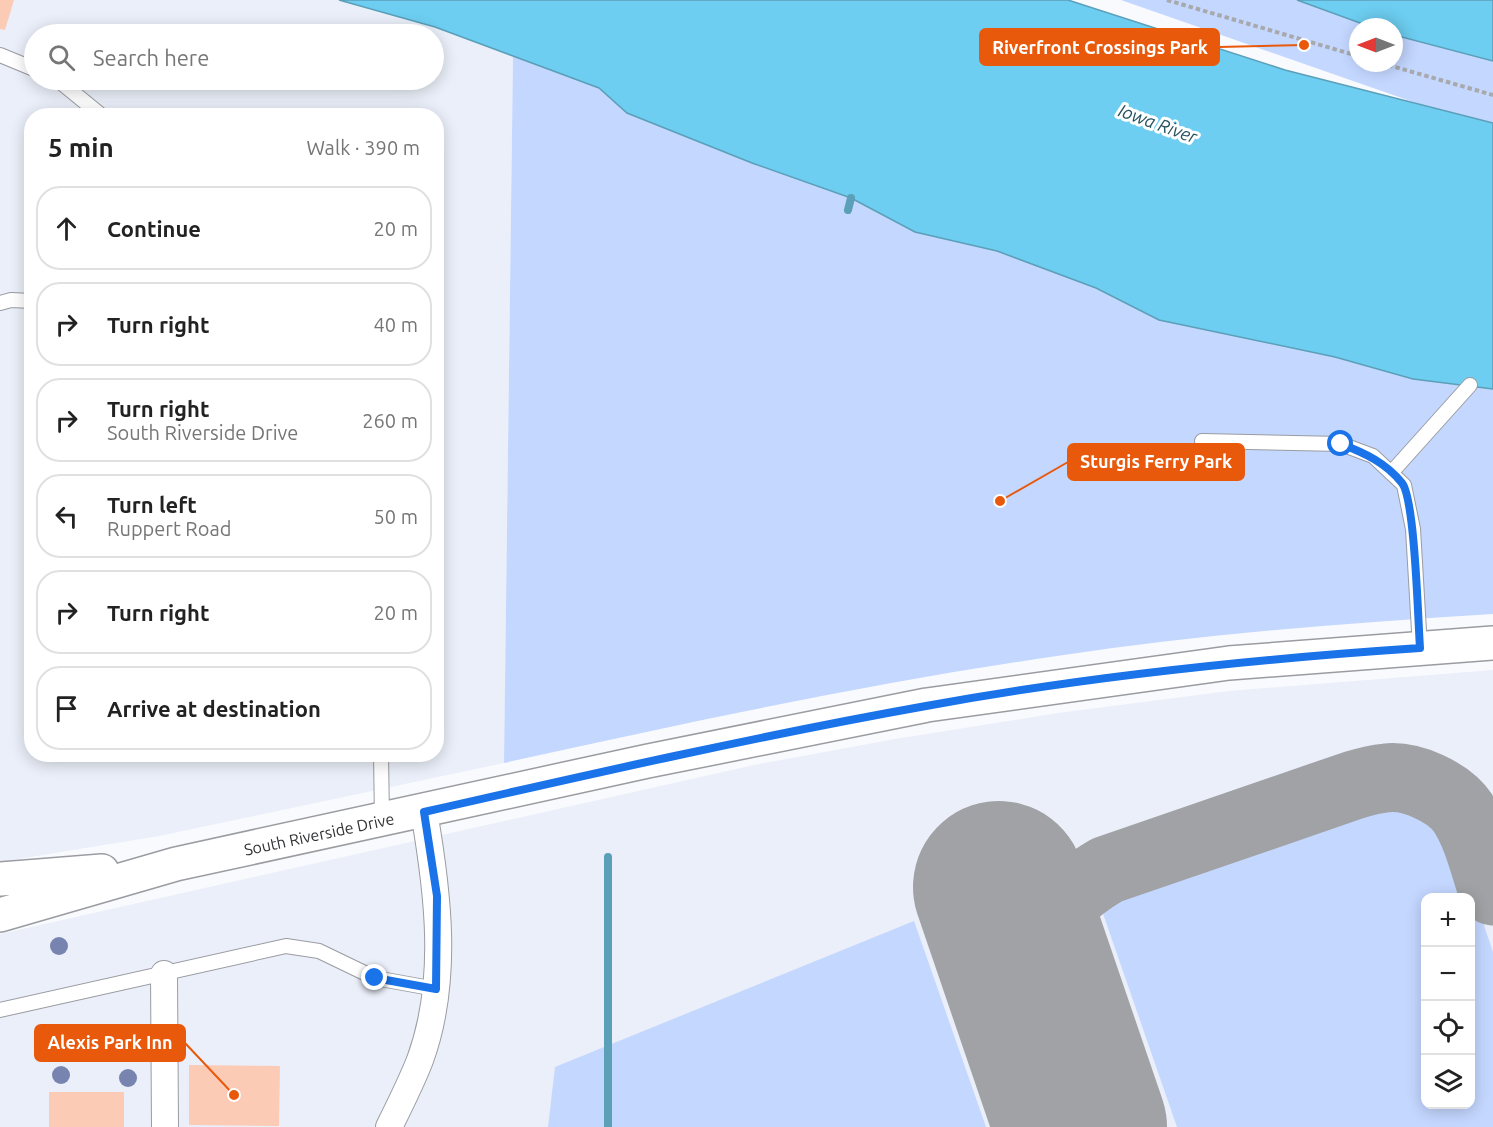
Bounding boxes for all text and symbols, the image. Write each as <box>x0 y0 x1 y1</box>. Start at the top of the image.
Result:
north arrow <box>1349 18 1403 72</box>
search box <box>24 24 444 90</box>
callout: Riverfront Crossings Park <box>980 29 1219 65</box>
text: Riverfront Crossings Park <box>992 37 1208 57</box>
icon: search <box>45 41 78 74</box>
text: Search here <box>93 45 209 70</box>
water label: Iowa River <box>1116 100 1201 147</box>
text: 5 min <box>48 133 114 162</box>
text: Walk · 390 m <box>307 136 420 159</box>
icon: ahead <box>50 212 83 245</box>
text: Continue <box>107 216 201 241</box>
text: 20 m <box>374 217 418 240</box>
icon: right <box>50 308 83 341</box>
text: Turn right <box>107 312 209 337</box>
text: 40 m <box>374 313 418 336</box>
text: Turn right <box>107 396 209 421</box>
icon: right <box>50 404 83 437</box>
text: 260 m <box>362 409 418 432</box>
text: South Riverside Drive <box>107 421 298 444</box>
route start <box>1327 430 1353 456</box>
callout: Sturgis Ferry Park <box>1068 444 1244 480</box>
text: Sturgis Ferry Park <box>1080 451 1232 471</box>
text: Turn left <box>107 492 197 517</box>
icon: left <box>50 500 83 533</box>
text: 50 m <box>374 505 418 528</box>
text: Ruppert Road <box>107 517 231 540</box>
icon: right <box>50 596 83 629</box>
text: Turn right <box>107 600 209 625</box>
text: 20 m <box>374 601 418 624</box>
icon: arrive <box>50 692 83 725</box>
text: Arrive at destination <box>107 696 321 721</box>
street label: South Riverside Drive <box>242 809 396 859</box>
map controls <box>1421 893 1475 1109</box>
button: + <box>1421 893 1475 947</box>
button: − <box>1421 947 1475 1001</box>
route end <box>361 964 387 990</box>
button: locate <box>1421 1001 1475 1055</box>
callout: Alexis Park Inn <box>35 1025 185 1061</box>
text: Alexis Park Inn <box>47 1032 173 1052</box>
button: layers <box>1421 1055 1475 1109</box>

